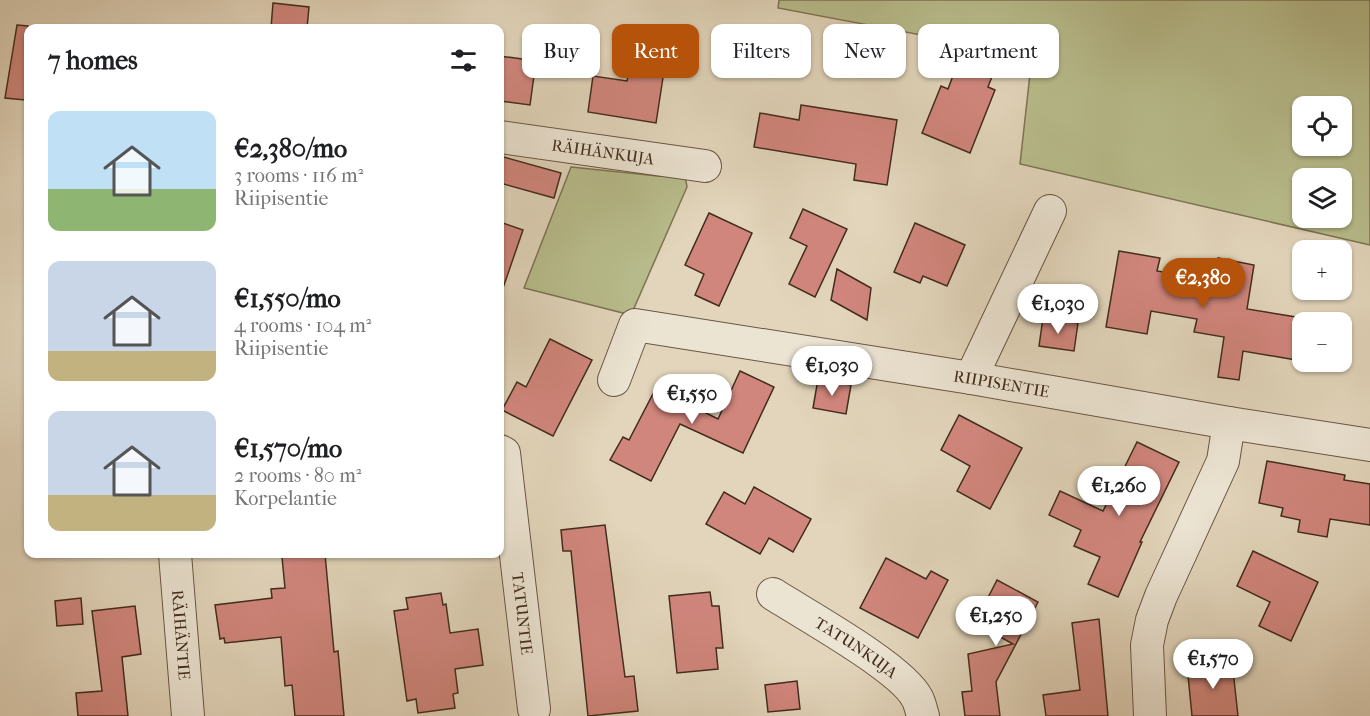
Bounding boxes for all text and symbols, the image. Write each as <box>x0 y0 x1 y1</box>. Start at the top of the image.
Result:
chip: Buy <box>522 24 600 78</box>
chip: Rent <box>612 24 699 78</box>
chip: Filters <box>711 24 811 78</box>
chip: New <box>823 24 906 78</box>
chip: Apartment <box>918 24 1059 78</box>
icon: filters <box>447 44 480 77</box>
text: 7 homes <box>48 45 138 76</box>
map controls <box>1292 96 1352 372</box>
button: locate <box>1292 96 1352 156</box>
text: €2,380/mo <box>234 133 347 164</box>
icon: home <box>96 135 168 207</box>
street label: RÄIHÄNKUJA <box>551 135 656 168</box>
text: 3 rooms · 116 m² <box>234 164 363 187</box>
button: layers <box>1292 168 1352 228</box>
text: Riipisentie <box>234 187 329 210</box>
button: + <box>1292 240 1352 300</box>
pin: €2,380 <box>1154 258 1252 309</box>
text: €2,380 <box>1175 266 1231 289</box>
text: €1,550/mo <box>234 283 341 314</box>
pin: €1,030 <box>1009 284 1107 335</box>
icon: home <box>96 285 168 357</box>
text: €1,030 <box>1031 292 1085 315</box>
button: − <box>1292 312 1352 372</box>
text: 4 rooms · 104 m² <box>234 314 372 337</box>
text: Riipisentie <box>234 337 329 360</box>
pin: €1,030 <box>783 346 881 397</box>
text: €1,030 <box>805 354 859 377</box>
street label: RIIPISENTIE <box>952 366 1051 401</box>
pin: €1,550 <box>643 374 741 425</box>
text: €1,550 <box>667 382 717 405</box>
text: €1,570/mo <box>234 433 342 464</box>
icon: home <box>96 435 168 507</box>
text: 2 rooms · 80 m² <box>234 464 361 487</box>
pin: €1,260 <box>1070 466 1168 517</box>
text: €1,260 <box>1091 474 1147 497</box>
text: Korpelantie <box>234 487 337 510</box>
street label: TATUNTIE <box>509 571 537 656</box>
street label: RÄIHÄNTIE <box>168 589 195 681</box>
pin: €1,250 <box>947 596 1045 647</box>
text: €1,250 <box>969 604 1023 627</box>
street label: TATUNKUJA <box>812 612 902 682</box>
pin: €1,570 <box>1164 639 1262 690</box>
text: €1,570 <box>1187 647 1239 670</box>

